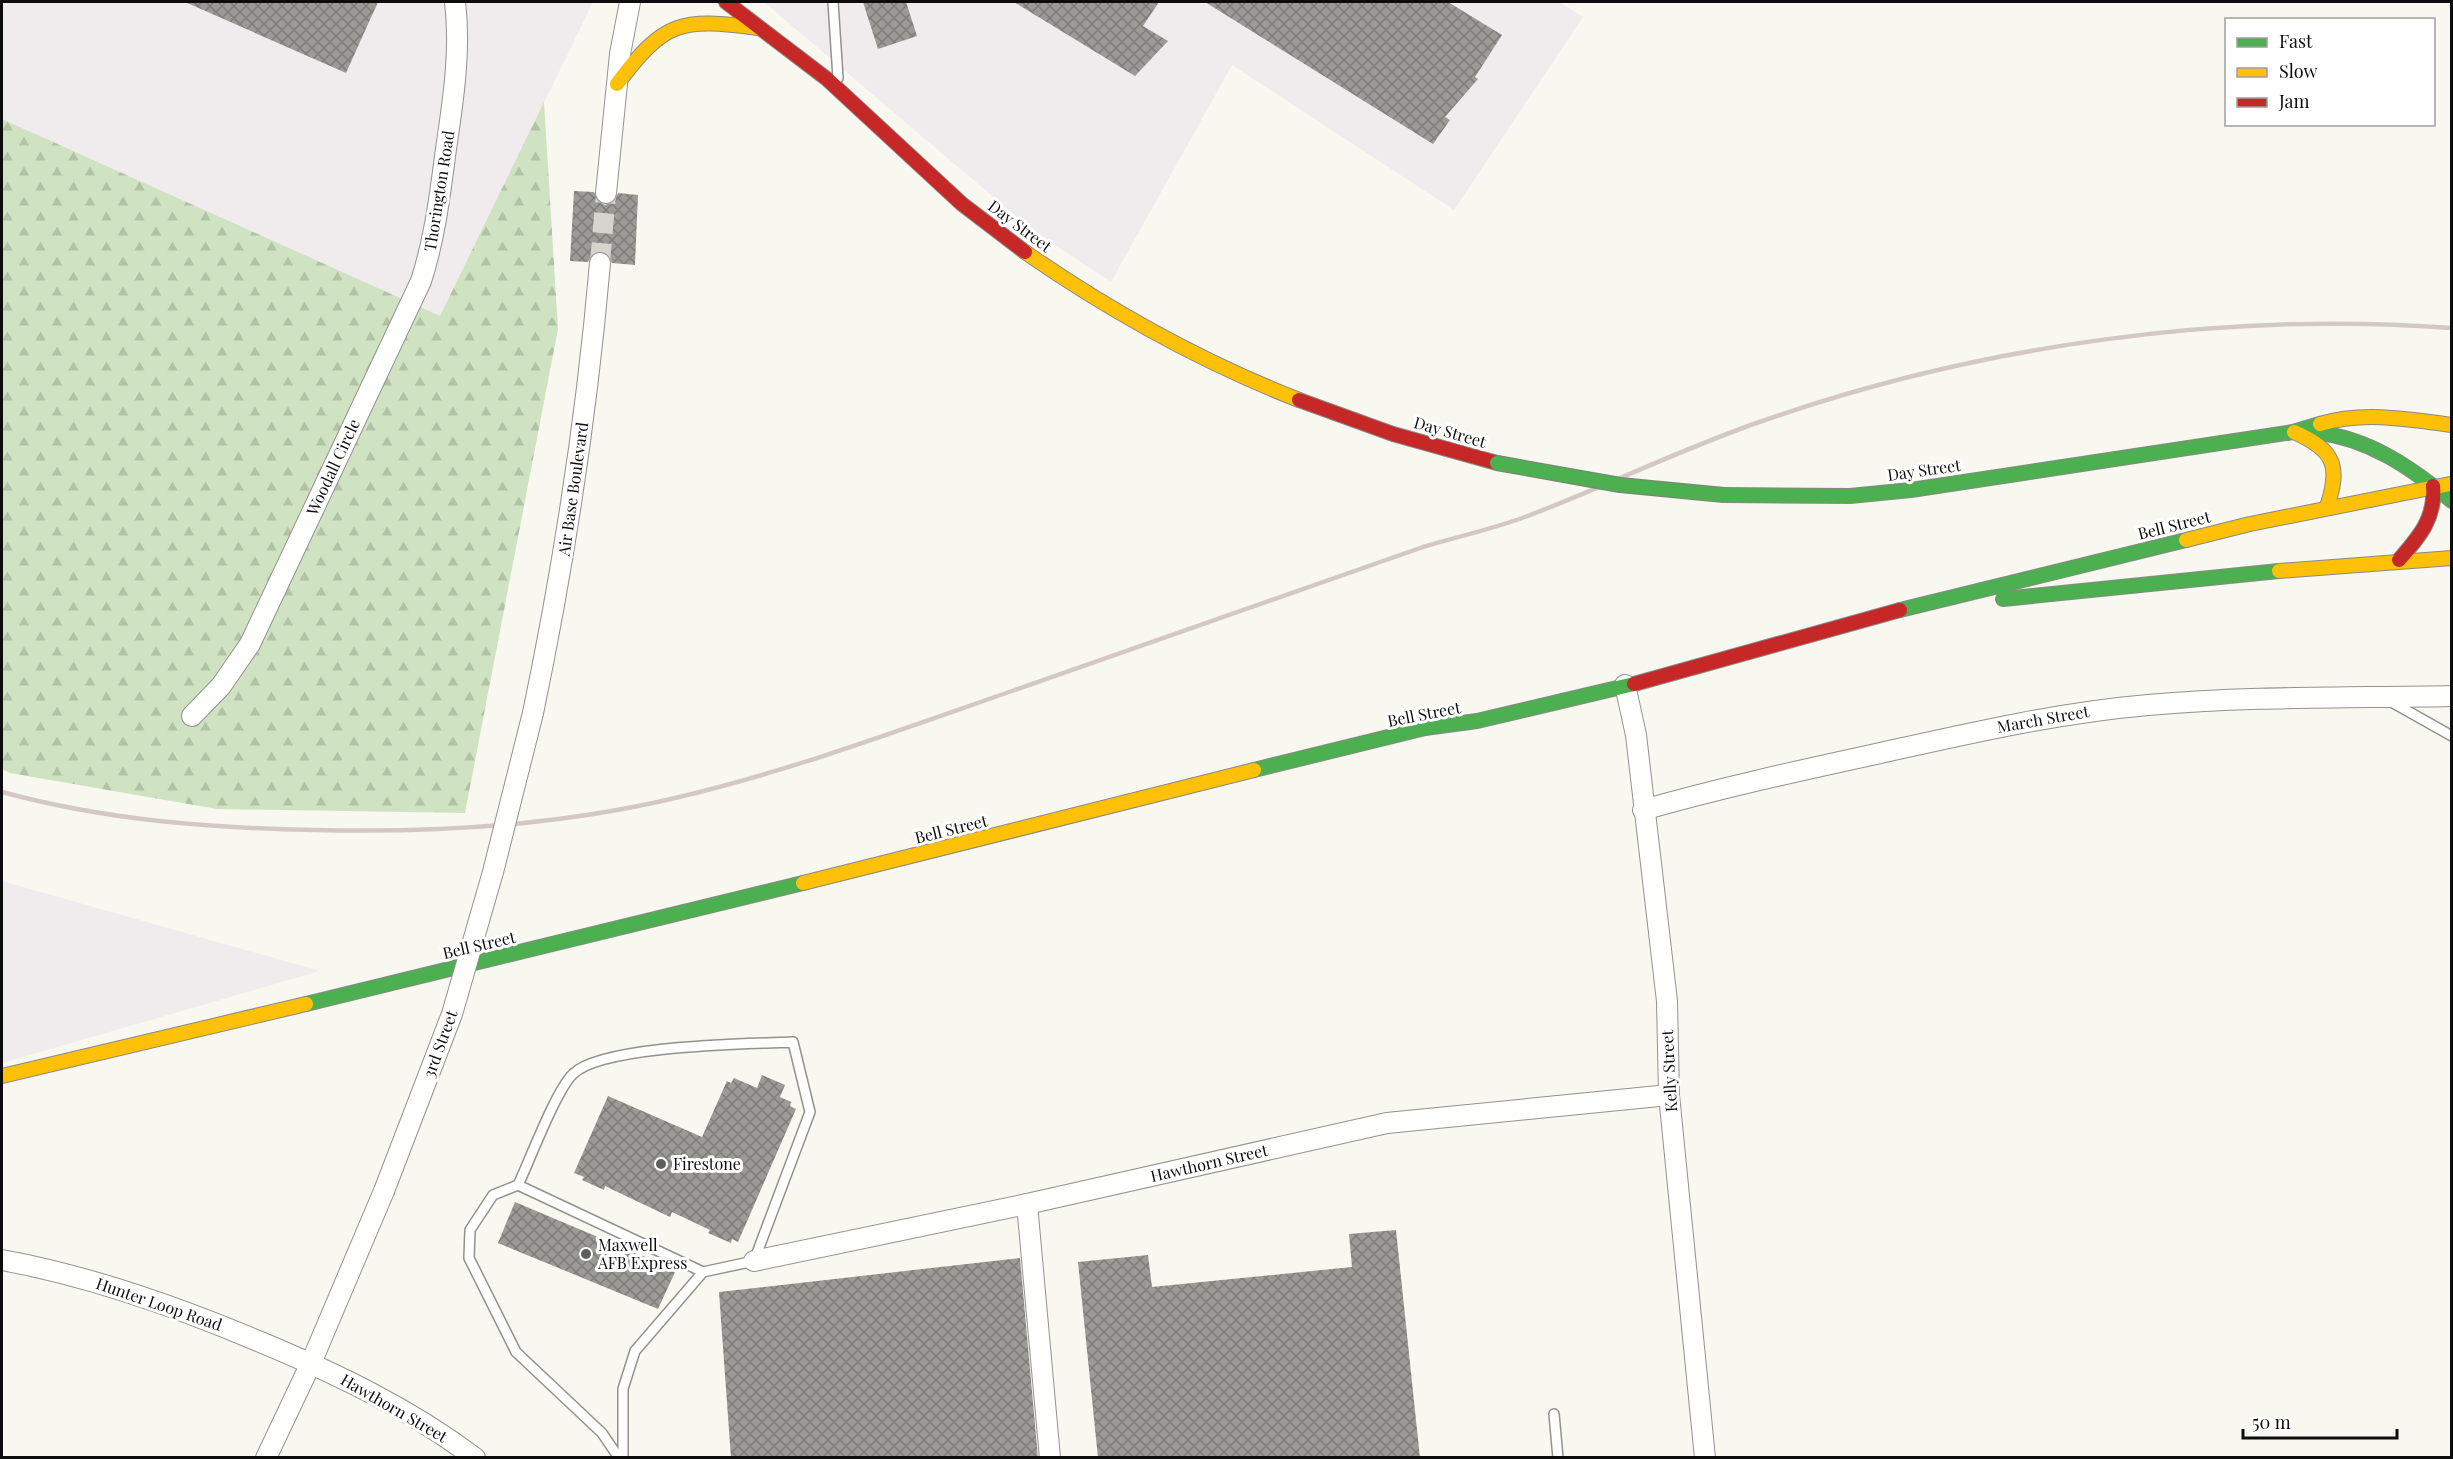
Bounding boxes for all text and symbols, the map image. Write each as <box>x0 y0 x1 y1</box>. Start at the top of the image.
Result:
legend <box>2225 18 2435 126</box>
text: Fast <box>2279 29 2313 53</box>
text: Slow <box>2279 59 2317 83</box>
text: Jam <box>2278 89 2309 113</box>
street label: Thorington Road <box>419 129 458 253</box>
street label: Day Street <box>984 195 1056 256</box>
street label: Day Street <box>1412 411 1489 452</box>
street label: Woodall Circle <box>301 415 364 519</box>
street label: Air Base Boulevard <box>553 421 592 558</box>
street label: Day Street <box>1886 454 1962 485</box>
street label: Bell Street <box>2135 505 2213 544</box>
street label: Bell Street <box>1385 696 1463 731</box>
street label: March Street <box>1995 700 2091 737</box>
street label: Bell Street <box>912 809 990 848</box>
street label: Bell Street <box>440 926 518 963</box>
street label: 3rd Street <box>418 1007 462 1080</box>
street label: Kelly Street <box>1656 1029 1681 1113</box>
street label: Hawthorn Street <box>1148 1139 1270 1186</box>
place label: Firestone <box>673 1153 741 1174</box>
marker: Firestone <box>654 1157 668 1171</box>
place label: Maxwell AFB Express <box>597 1234 687 1273</box>
marker: Maxwell AFB Express <box>579 1247 593 1261</box>
street label: Hunter Loop Road <box>93 1272 225 1335</box>
street label: Hawthorn Street <box>337 1369 452 1447</box>
scale bar <box>2243 1402 2398 1440</box>
text: 50 m <box>2252 1410 2291 1434</box>

